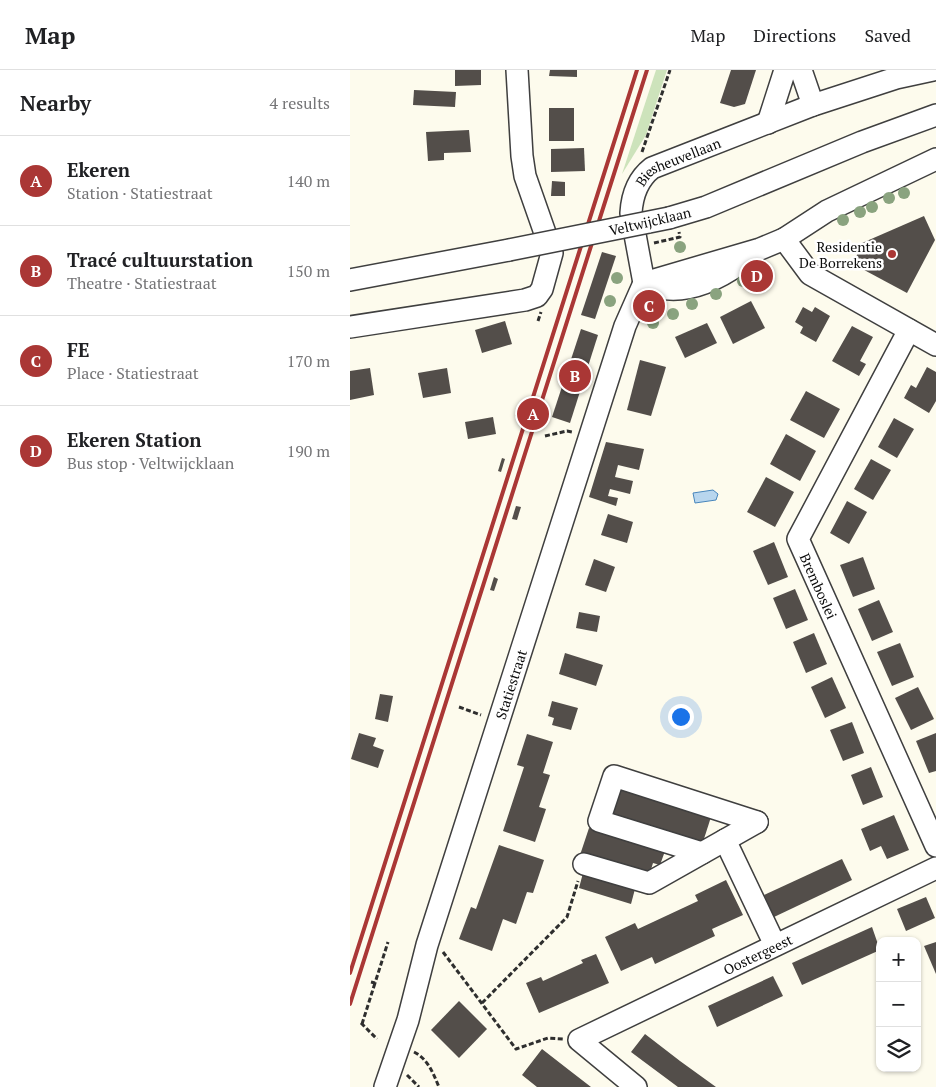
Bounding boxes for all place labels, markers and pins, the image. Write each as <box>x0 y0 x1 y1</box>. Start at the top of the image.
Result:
place label: Residentie De Borrekens <box>799 237 882 272</box>
marker: Residentie De Borrekens <box>886 248 898 260</box>
pin: D <box>741 257 773 295</box>
pin: C <box>633 287 665 325</box>
pin: B <box>559 357 591 395</box>
pin: A <box>517 395 549 433</box>

